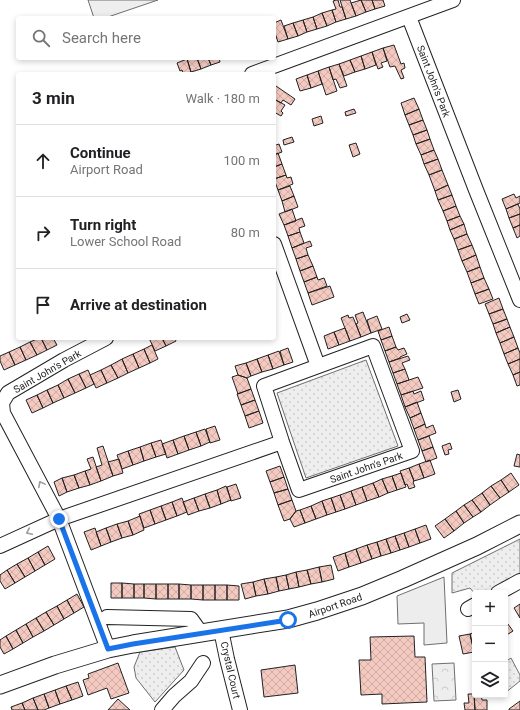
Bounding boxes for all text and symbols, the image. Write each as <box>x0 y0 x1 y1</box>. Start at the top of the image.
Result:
search box <box>16 16 276 60</box>
icon: search <box>30 27 52 49</box>
text: Search here <box>62 29 141 47</box>
street label: Saint John's Park <box>415 44 453 119</box>
text: 3 min <box>32 88 75 108</box>
text: Walk · 180 m <box>185 91 260 106</box>
text: Continue <box>70 144 131 162</box>
icon: ahead <box>32 150 54 172</box>
text: 100 m <box>223 153 260 168</box>
text: Airport Road <box>70 162 143 177</box>
text: Turn right <box>70 216 136 234</box>
icon: right <box>32 222 54 244</box>
text: 80 m <box>231 225 260 240</box>
text: Lower School Road <box>70 234 181 249</box>
icon: arrive <box>32 294 54 316</box>
text: Arrive at destination <box>70 296 207 314</box>
street label: Saint John's Park <box>12 347 84 395</box>
street label: Saint John's Park <box>328 450 405 485</box>
one-way arrow <box>38 481 45 488</box>
route end <box>50 510 68 528</box>
one-way arrow <box>26 527 34 535</box>
map controls <box>472 590 508 698</box>
button: + <box>472 590 508 626</box>
street label: Airport Road <box>307 591 363 620</box>
route start <box>279 611 297 629</box>
button: − <box>472 626 508 662</box>
street label: Crystal Court <box>219 641 242 700</box>
button: layers <box>472 662 508 698</box>

